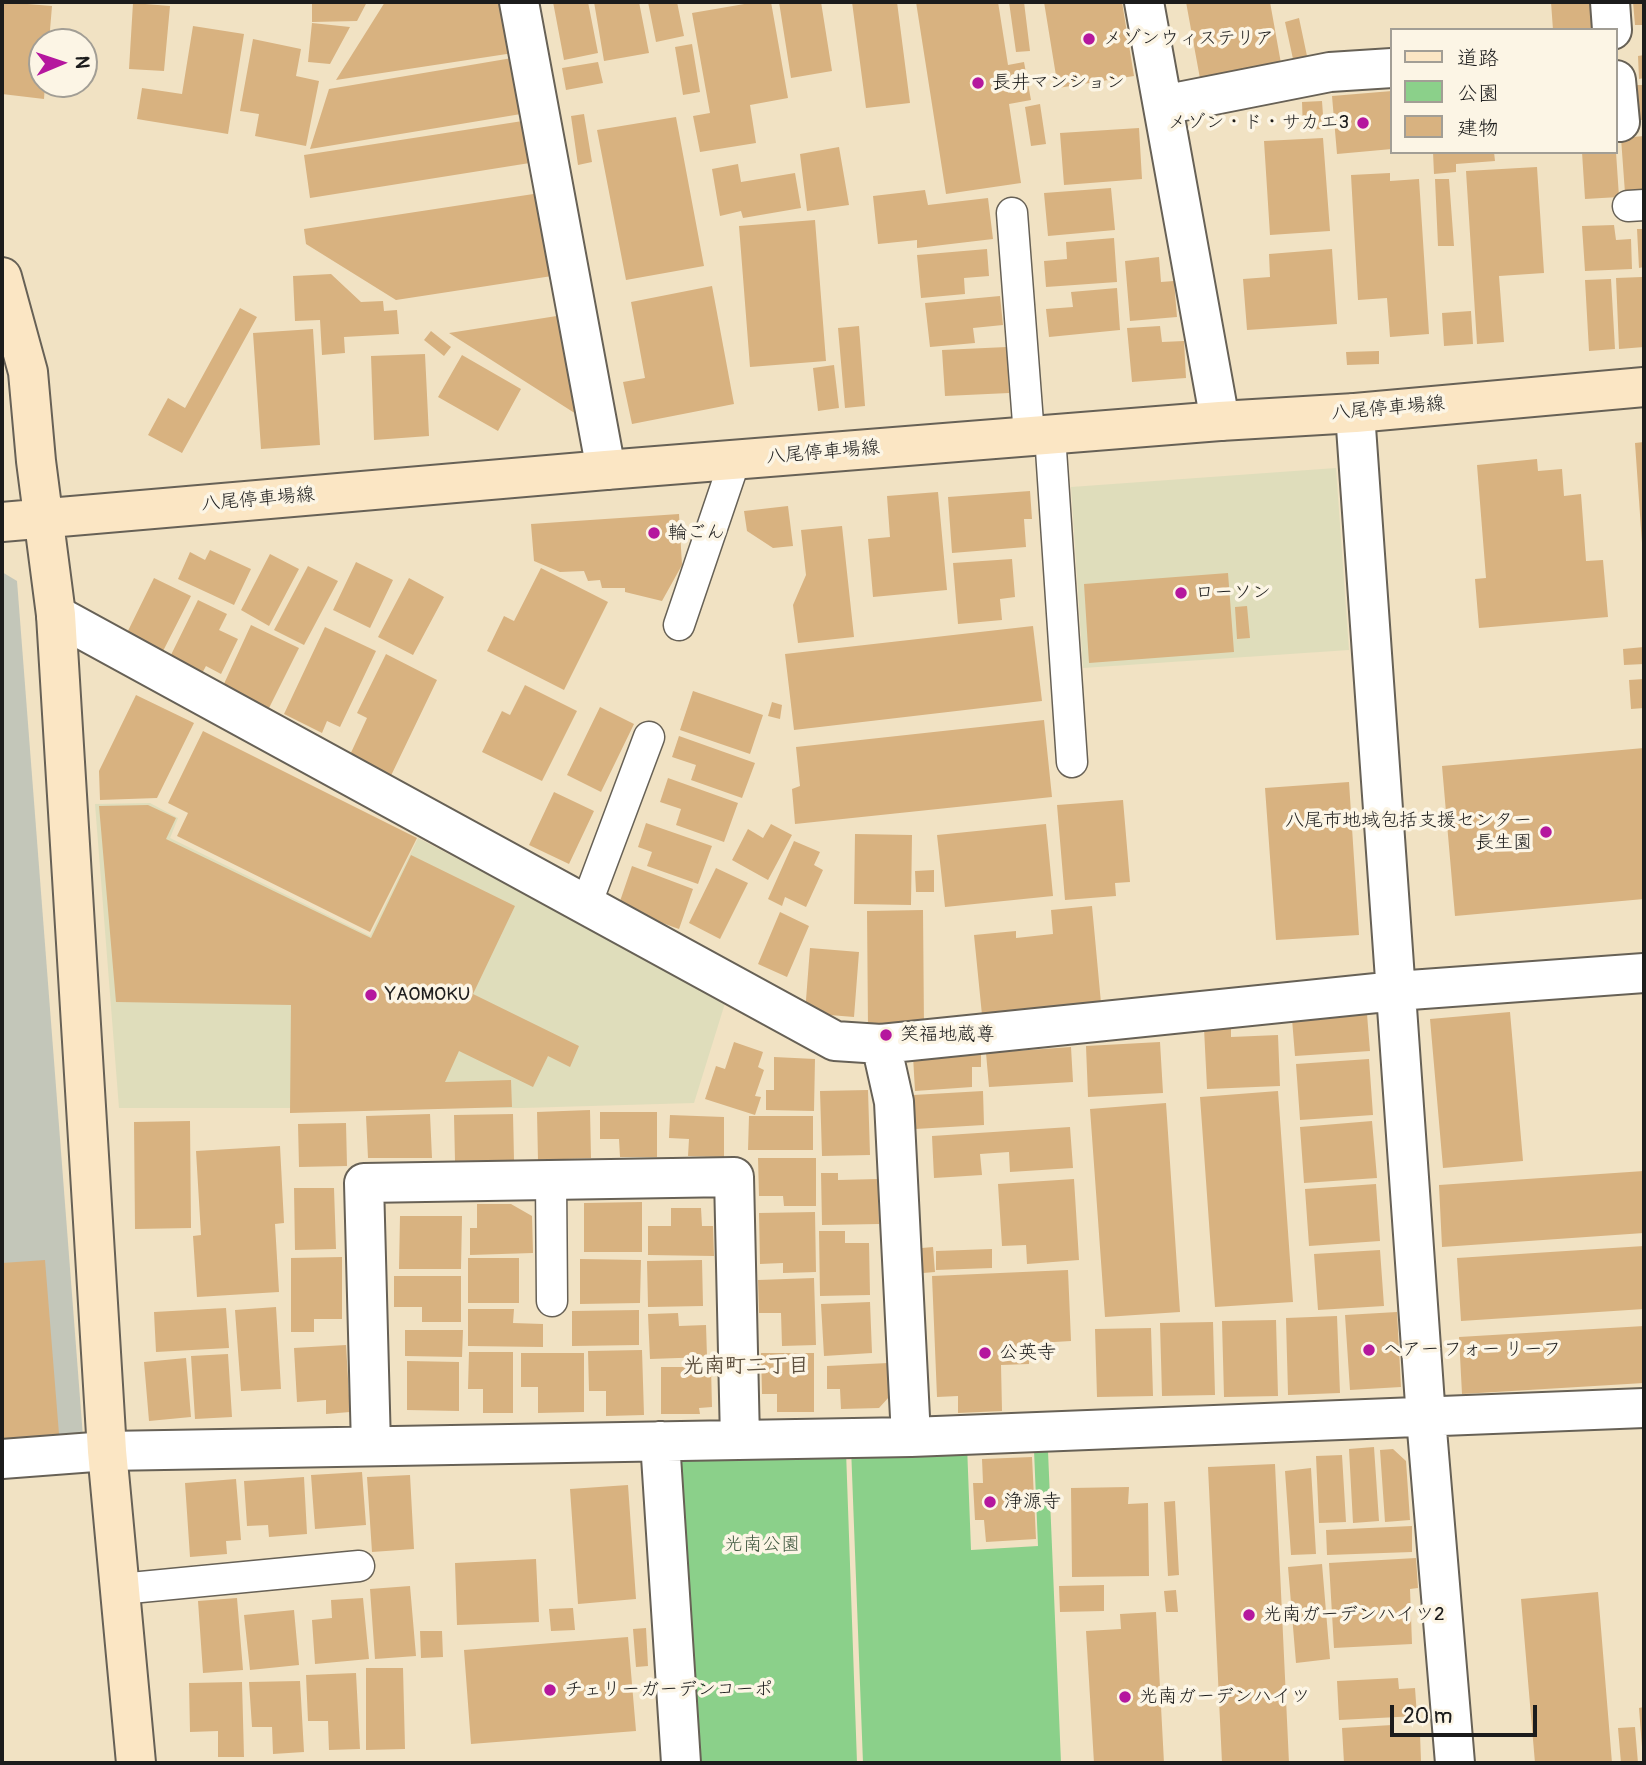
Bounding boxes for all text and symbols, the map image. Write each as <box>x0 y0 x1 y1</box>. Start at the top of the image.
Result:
north arrow <box>28 28 98 98</box>
place label: メゾンウィステリア <box>1103 28 1274 50</box>
legend <box>1390 28 1618 154</box>
marker: メゾンウィステリア <box>1081 31 1097 47</box>
text: 道路 <box>1457 45 1499 72</box>
text: N <box>70 55 94 69</box>
place label: 長井マンション <box>992 72 1125 94</box>
marker: 長井マンション <box>970 75 986 91</box>
text: 公園 <box>1457 80 1499 107</box>
place label: メゾン・ド・サカエ3 <box>1167 112 1349 134</box>
marker: メゾン・ド・サカエ3 <box>1355 115 1371 131</box>
text: 建物 <box>1457 115 1499 142</box>
street label: 八尾停車場線 <box>1330 393 1446 425</box>
street label: 八尾停車場線 <box>765 437 881 469</box>
street label: 八尾停車場線 <box>200 484 316 516</box>
place label: 輪ごん <box>668 522 725 544</box>
marker: 輪ごん <box>646 525 662 541</box>
place label: ローソン <box>1195 582 1271 604</box>
marker: ローソン <box>1173 585 1189 601</box>
place label: 八尾市地域包括支援センター 長生園 <box>1285 810 1532 854</box>
marker: 八尾市地域包括支援センター 長生園 <box>1538 824 1554 840</box>
place label: YAOMOKU <box>385 984 470 1006</box>
marker: YAOMOKU <box>363 987 379 1003</box>
place label: 笑福地蔵尊 <box>900 1024 995 1046</box>
marker: 笑福地蔵尊 <box>878 1027 894 1043</box>
place label: ヘアー フォー リーフ <box>1383 1339 1561 1361</box>
place label: 公英寺 <box>999 1342 1056 1364</box>
marker: ヘアー フォー リーフ <box>1361 1342 1377 1358</box>
marker: 公英寺 <box>977 1345 993 1361</box>
district label: 光南町二丁目 <box>683 1354 809 1380</box>
place label: 浄源寺 <box>1004 1491 1061 1513</box>
marker: 浄源寺 <box>982 1494 998 1510</box>
park label: 光南公園 <box>724 1534 800 1556</box>
place label: 光南ガーデンハイツ2 <box>1263 1604 1445 1626</box>
marker: 光南ガーデンハイツ2 <box>1241 1607 1257 1623</box>
place label: チェリーガーデンコーポ <box>564 1679 773 1701</box>
marker: チェリーガーデンコーポ <box>542 1682 558 1698</box>
place label: 光南ガーデンハイツ <box>1139 1686 1310 1708</box>
marker: 光南ガーデンハイツ <box>1117 1689 1133 1705</box>
scale bar <box>1394 1692 1541 1736</box>
text: 20 m <box>1403 1703 1452 1730</box>

